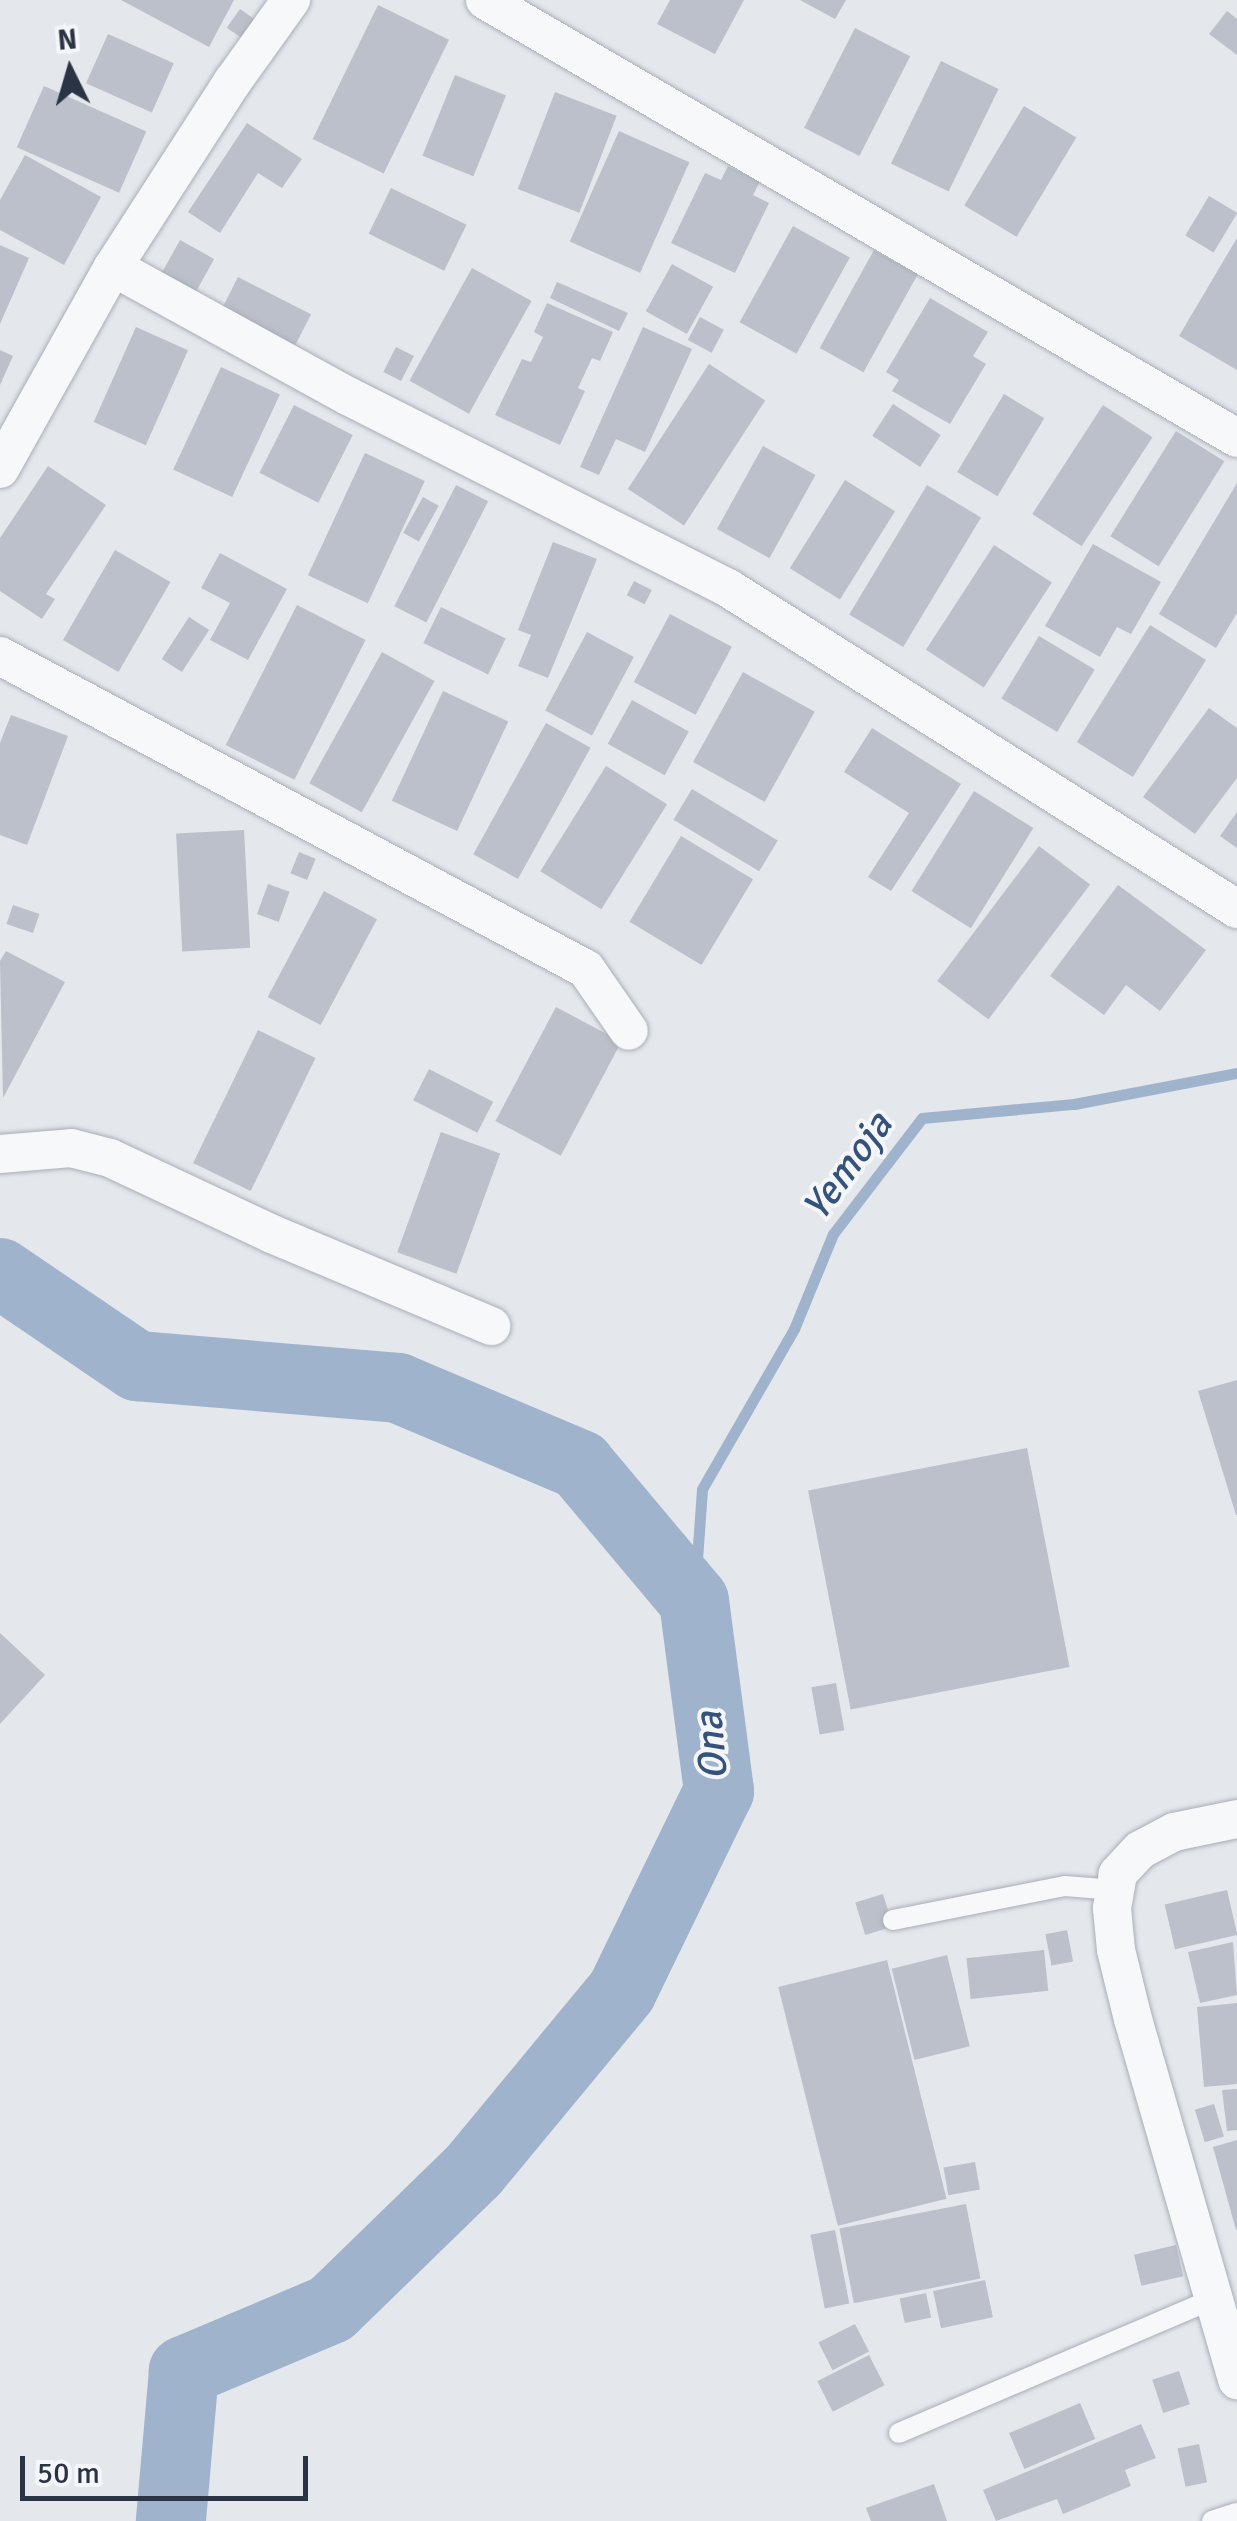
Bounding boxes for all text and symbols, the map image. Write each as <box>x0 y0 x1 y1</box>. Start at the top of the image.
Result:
north arrow <box>20 20 120 120</box>
text: N <box>56 22 79 58</box>
water label: Yemoja <box>792 1103 902 1229</box>
water label: Ona <box>684 1710 738 1782</box>
scale bar <box>25 2436 312 2498</box>
text: 50 m <box>37 2455 100 2492</box>

